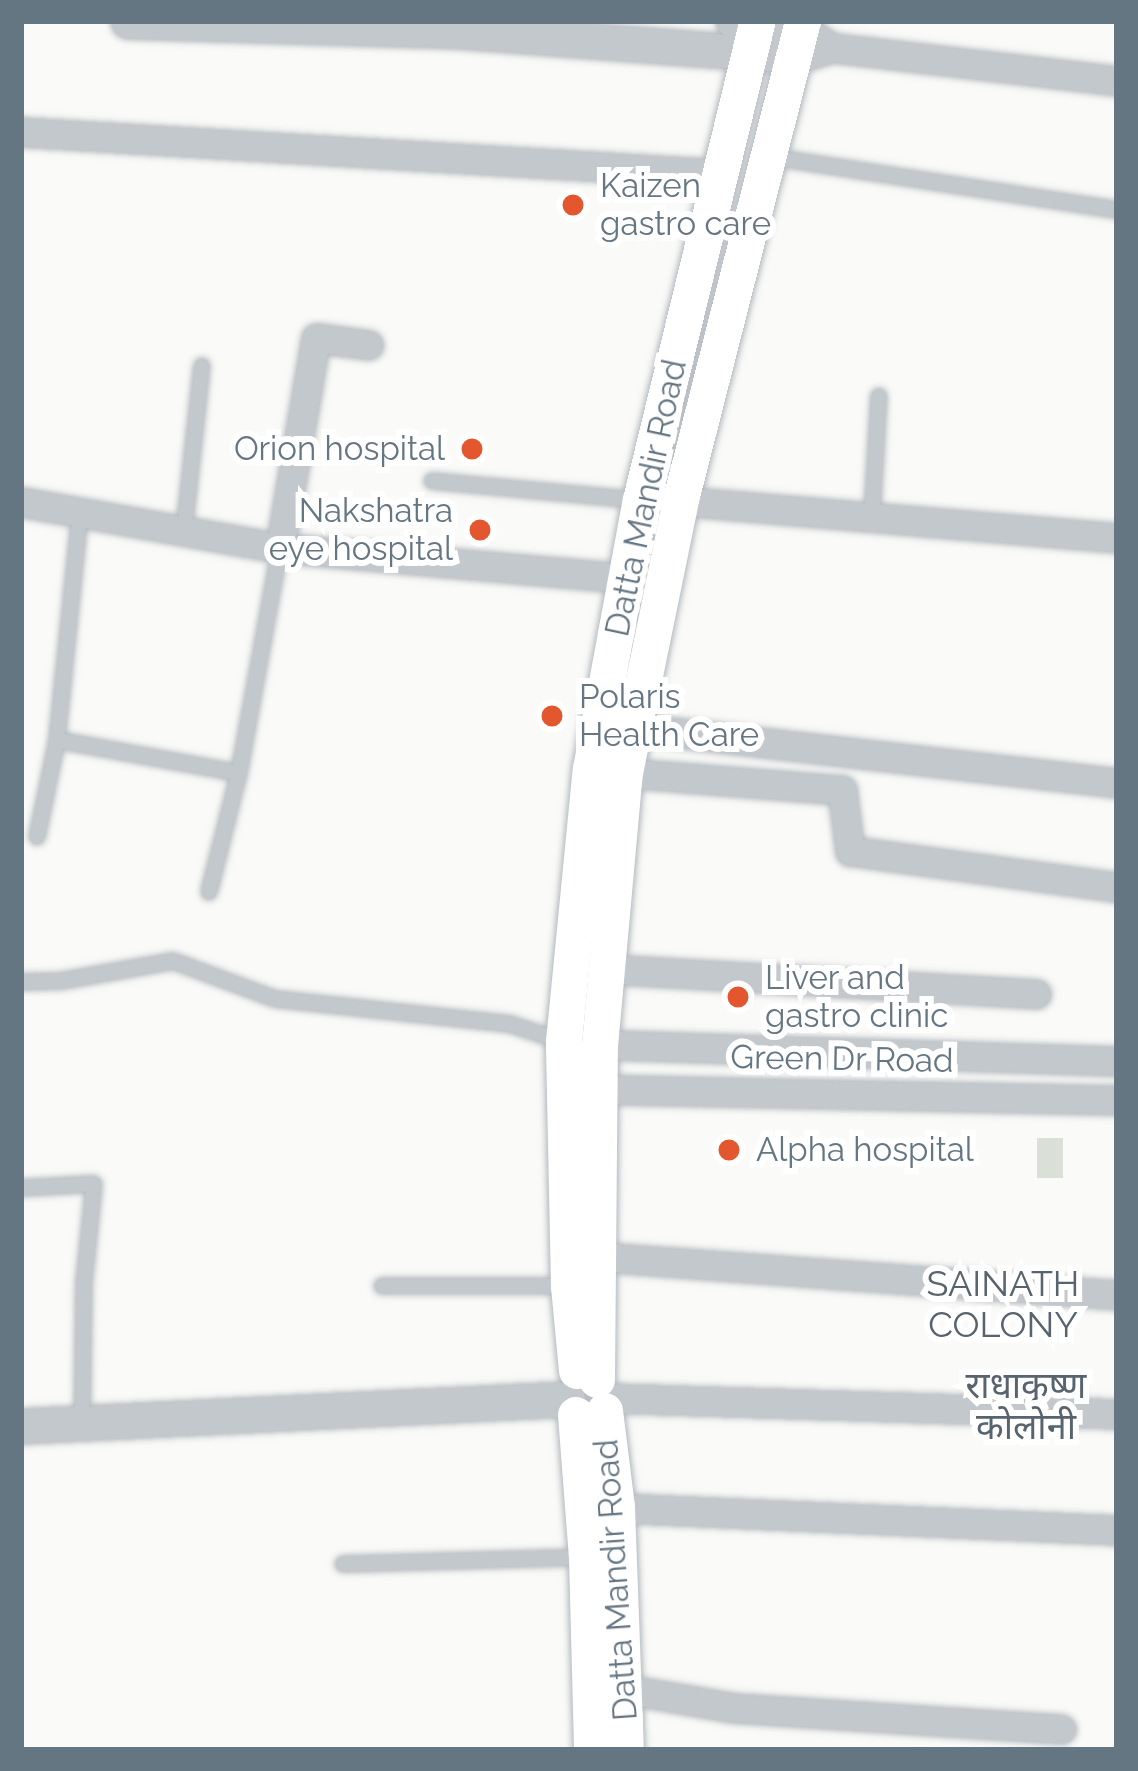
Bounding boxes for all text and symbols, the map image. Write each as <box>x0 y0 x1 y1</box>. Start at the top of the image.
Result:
place label: Kaizen gastro care <box>600 166 771 244</box>
marker: Kaizen gastro care <box>557 189 589 221</box>
street label: Datta Mandir Road <box>597 356 695 640</box>
place label: Orion hospital <box>234 429 445 469</box>
marker: Orion hospital <box>456 433 488 465</box>
place label: Nakshatra eye hospital <box>269 491 453 569</box>
marker: Nakshatra eye hospital <box>464 514 496 546</box>
place label: Polaris Health Care <box>579 677 759 755</box>
marker: Polaris Health Care <box>536 700 568 732</box>
place label: Liver and gastro clinic <box>765 958 948 1036</box>
marker: Liver and gastro clinic <box>722 981 754 1013</box>
street label: Green Dr Road <box>730 1037 954 1081</box>
place label: Alpha hospital <box>756 1130 974 1170</box>
marker: Alpha hospital <box>713 1134 745 1166</box>
district label: SAINATH COLONY <box>916 1261 1090 1346</box>
district label: राधाकृष्ण कोलोनी <box>966 1363 1086 1448</box>
street label: Datta Mandir Road <box>586 1438 646 1722</box>

